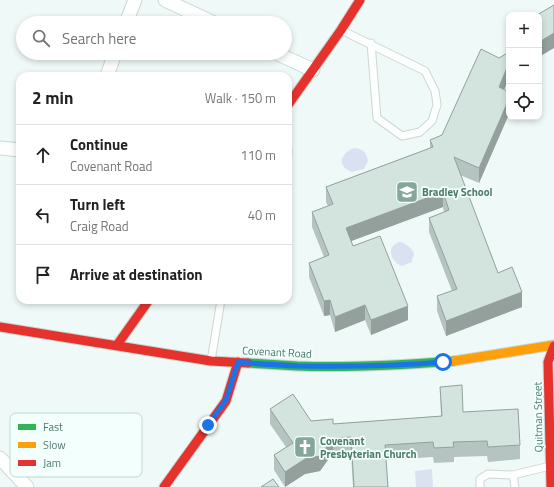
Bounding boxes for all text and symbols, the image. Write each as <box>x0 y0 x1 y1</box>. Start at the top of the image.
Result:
map controls <box>506 12 542 120</box>
button: + <box>506 12 542 48</box>
search box <box>16 16 292 60</box>
icon: search <box>30 27 52 49</box>
text: Search here <box>62 27 136 50</box>
button: − <box>506 48 542 84</box>
button: locate <box>506 84 542 120</box>
text: 2 min <box>32 85 73 111</box>
text: Walk · 150 m <box>205 88 276 108</box>
text: Continue <box>70 133 128 156</box>
icon: ahead <box>32 144 54 166</box>
text: 110 m <box>240 145 276 165</box>
text: Covenant Road <box>70 156 152 176</box>
school or university icon: Bradley School <box>394 179 420 205</box>
place label: Bradley School <box>422 184 493 200</box>
text: Turn left <box>70 193 125 216</box>
icon: left <box>32 204 54 226</box>
text: 40 m <box>248 205 276 225</box>
text: Craig Road <box>70 216 129 236</box>
text: Arrive at destination <box>70 263 203 286</box>
icon: arrive <box>32 264 54 286</box>
street label: Covenant Road <box>242 342 312 362</box>
route start <box>434 353 452 371</box>
street label: Quitman Street <box>529 381 547 453</box>
legend <box>10 413 142 477</box>
route end <box>199 416 217 434</box>
text: Fast <box>43 419 63 435</box>
place label: Covenant Presbyterian Church <box>320 433 417 462</box>
church icon: Covenant Presbyterian Church <box>292 434 318 460</box>
text: Slow <box>43 437 66 453</box>
text: Jam <box>43 455 61 471</box>

